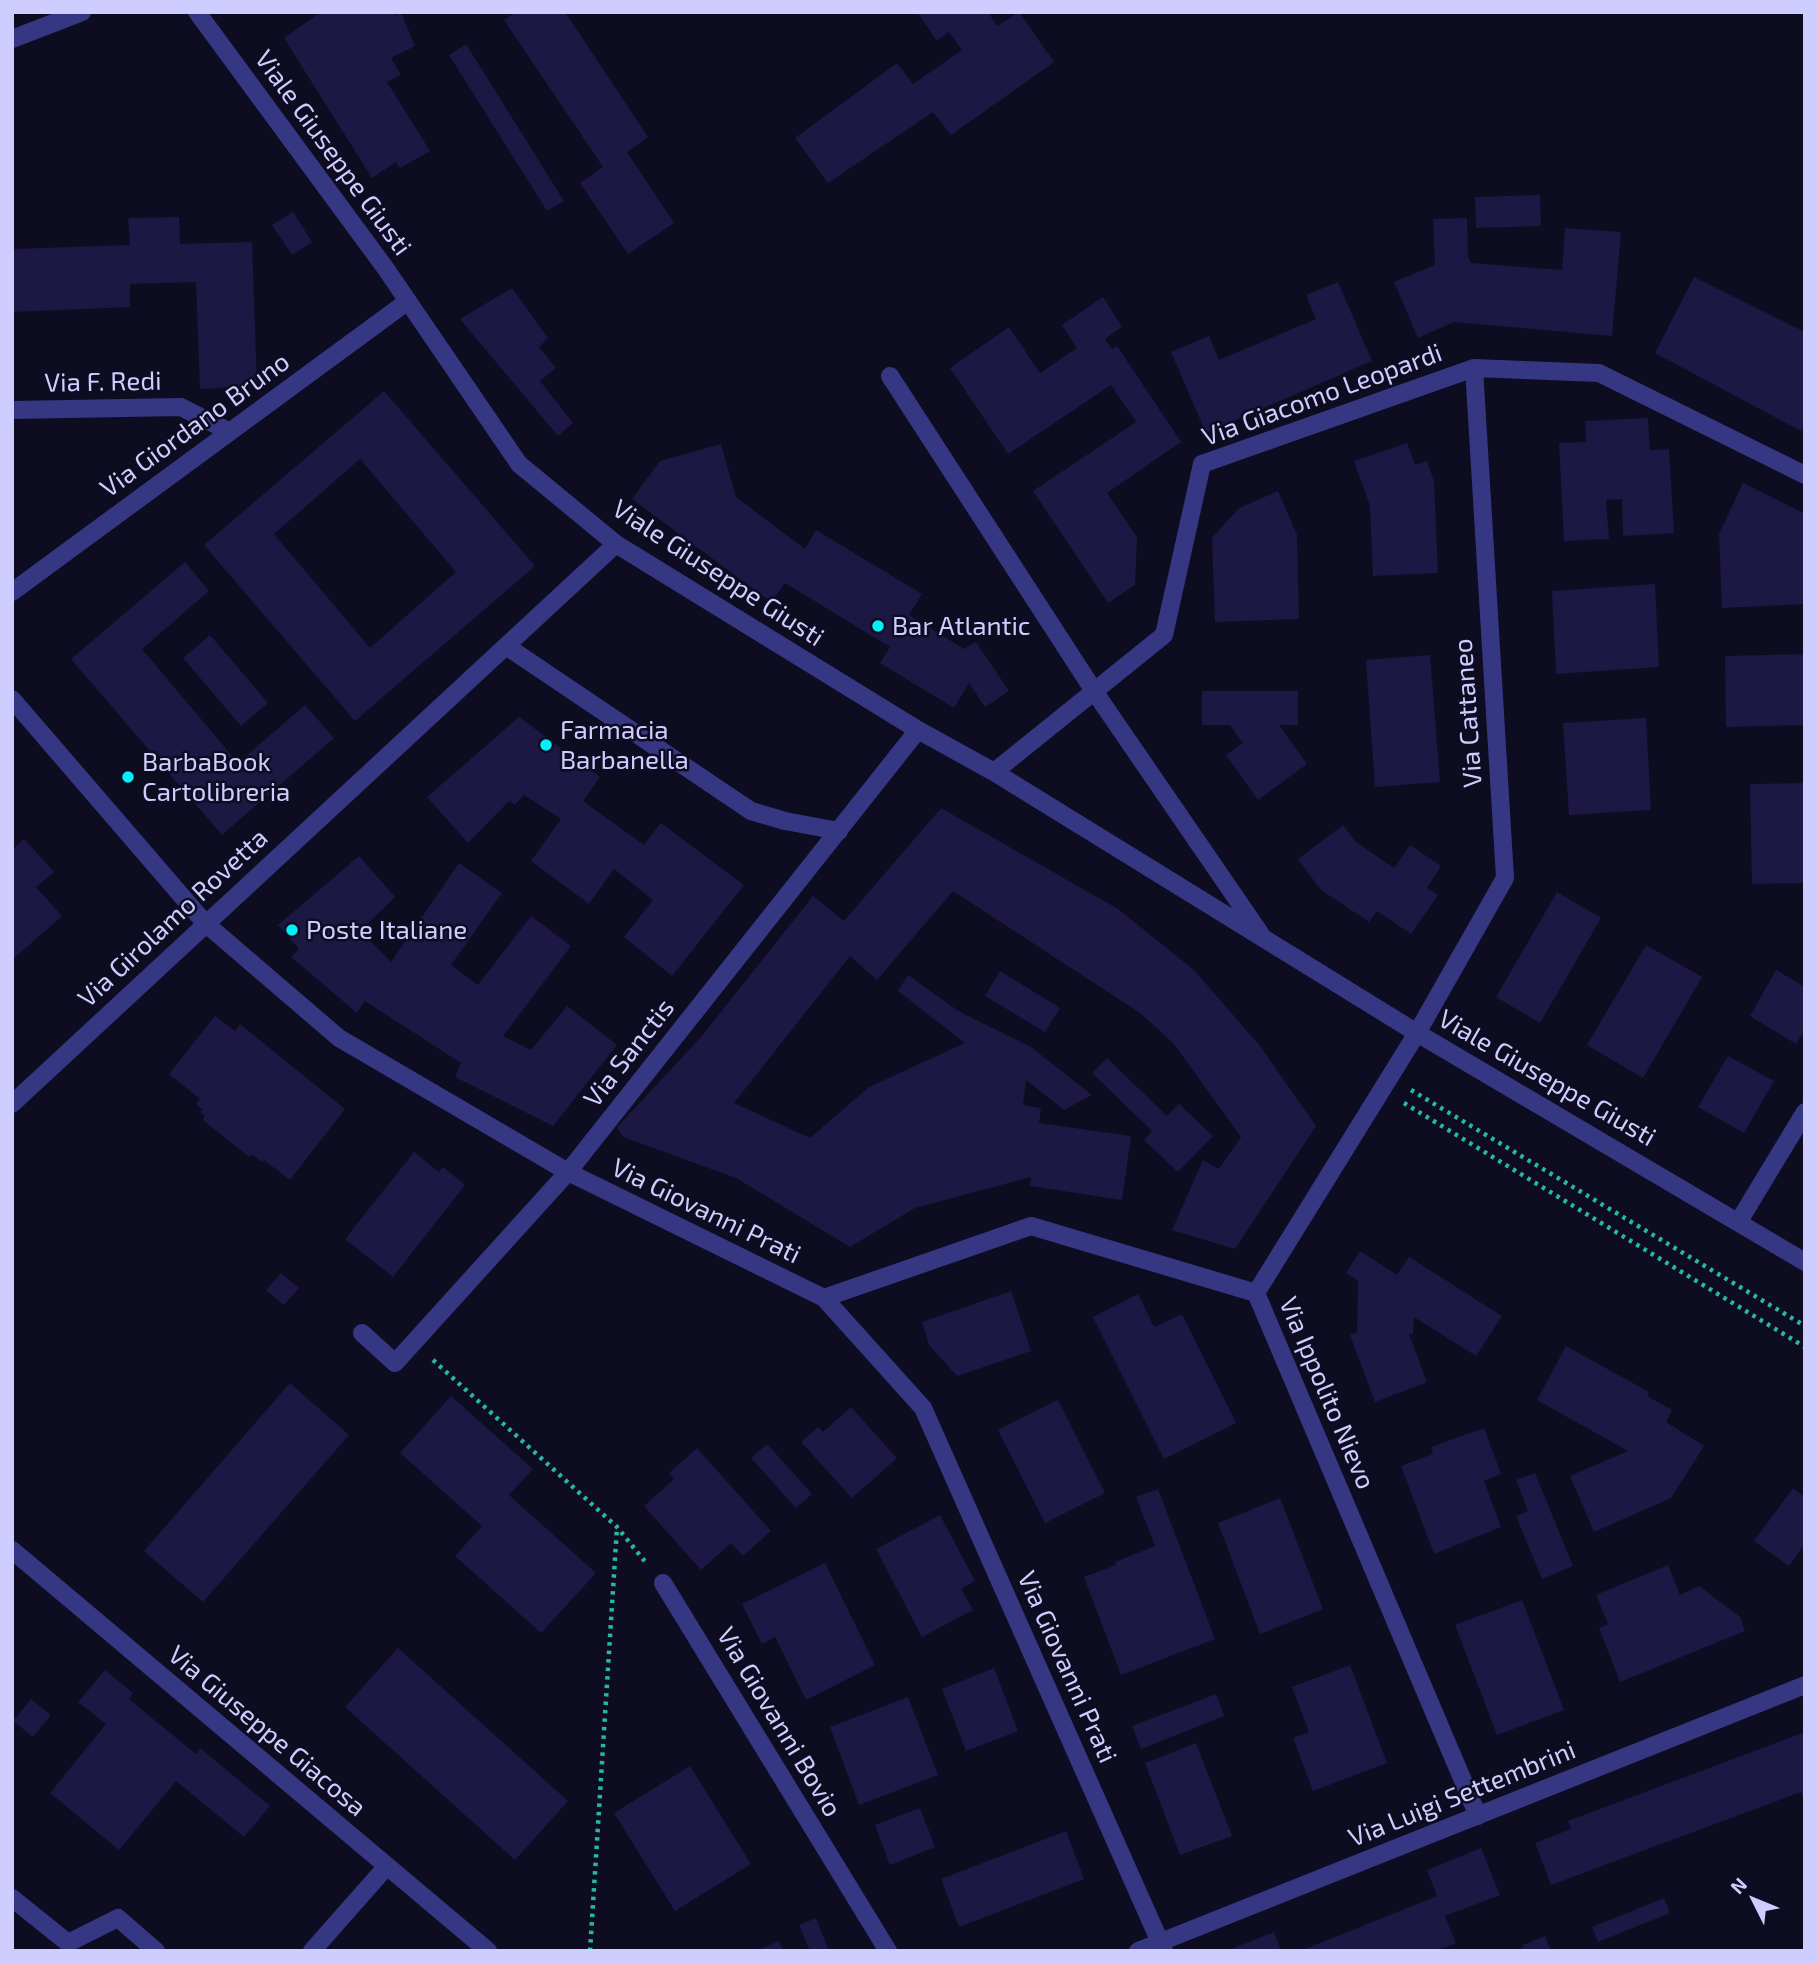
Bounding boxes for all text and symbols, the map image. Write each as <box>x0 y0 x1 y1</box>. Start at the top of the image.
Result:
street label: Viale Giuseppe Giusti <box>248 44 418 262</box>
street label: Via Giacomo Leopardi <box>1198 337 1446 453</box>
street label: Via Giordano Bruno <box>94 346 296 504</box>
street label: Via F. Redi <box>44 365 162 399</box>
street label: Viale Giuseppe Giusti <box>606 493 830 653</box>
place label: Bar Atlantic <box>892 610 1031 642</box>
marker: Bar Atlantic <box>870 618 886 634</box>
street label: Via Cattaneo <box>1447 637 1489 789</box>
place label: Farmacia Barbanella <box>560 714 689 776</box>
marker: Farmacia Barbanella <box>538 737 554 753</box>
place label: BarbaBook Cartolibreria <box>142 746 290 808</box>
marker: BarbaBook Cartolibreria <box>120 769 136 785</box>
street label: Via Girolamo Rovetta <box>72 822 274 1014</box>
place label: Poste Italiane <box>306 914 467 946</box>
marker: Poste Italiane <box>284 922 300 938</box>
street label: Via Sanctis <box>577 993 681 1113</box>
street label: Viale Giuseppe Giusti <box>1433 1003 1661 1153</box>
street label: Via Giovanni Prati <box>606 1152 806 1270</box>
street label: Via Ippolito Nievo <box>1272 1292 1382 1494</box>
street label: Via Giovanni Prati <box>1011 1566 1123 1768</box>
street label: Via Giovanni Bovio <box>710 1621 848 1823</box>
street label: Via Giuseppe Giacosa <box>162 1639 372 1823</box>
street label: Via Luigi Settembrini <box>1344 1734 1580 1854</box>
north arrow <box>1719 1865 1789 1935</box>
text: N <box>1725 1872 1751 1898</box>

